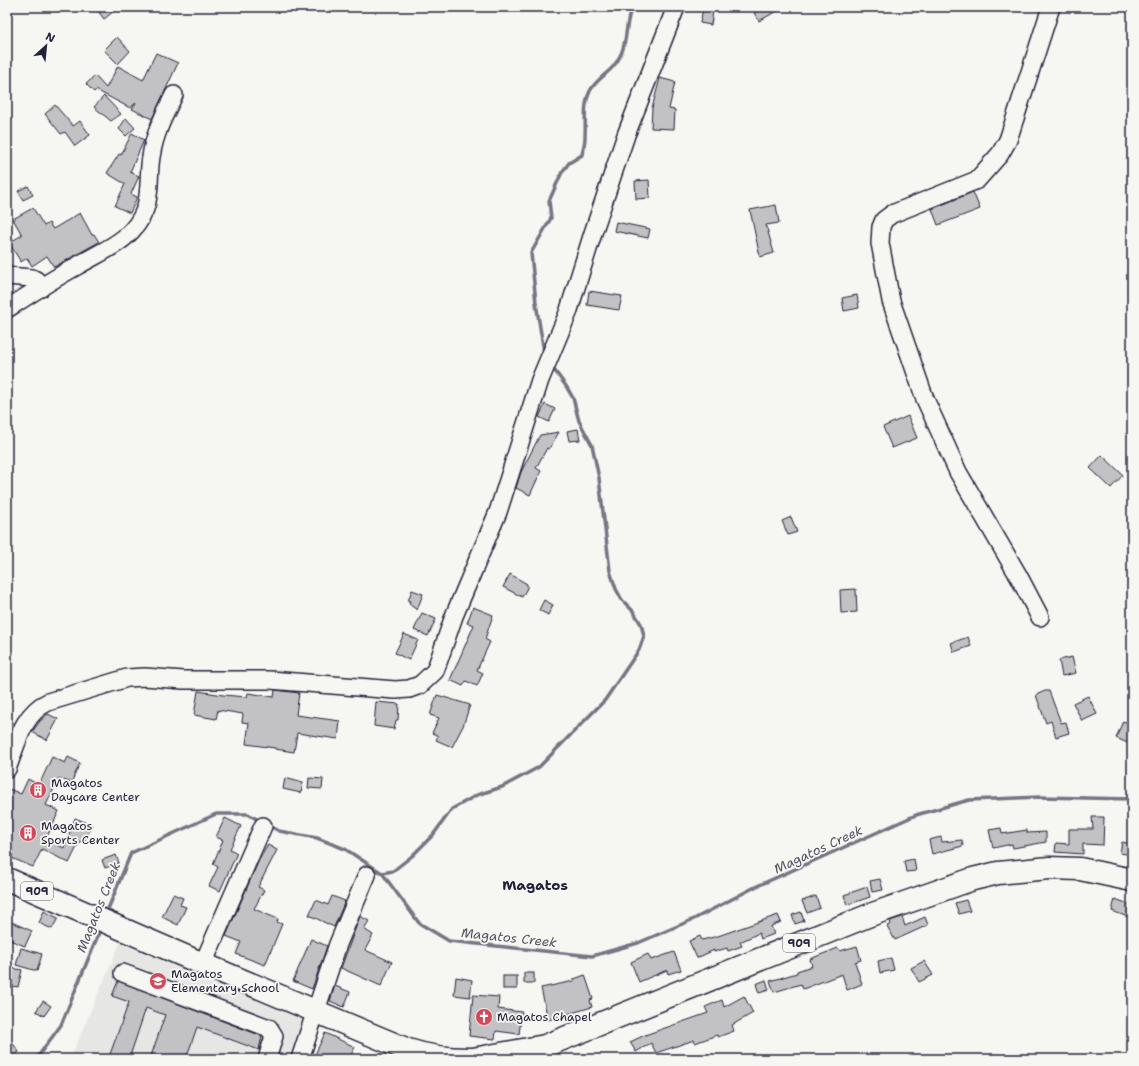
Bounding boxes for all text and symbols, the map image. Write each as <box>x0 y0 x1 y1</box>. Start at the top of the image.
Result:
north arrow <box>26 26 66 66</box>
text: N <box>43 29 58 46</box>
place label: Magatos Daycare Center <box>51 775 140 805</box>
building icon: Magatos Daycare Center <box>28 780 48 800</box>
place label: Magatos Sports Center <box>41 818 120 848</box>
water label: Magatos Creek <box>771 821 866 877</box>
building icon: Magatos Sports Center <box>18 823 38 843</box>
water label: Magatos Creek <box>73 859 125 955</box>
district label: Magatos <box>502 876 568 894</box>
road number: 909 <box>21 882 53 900</box>
water label: Magatos Creek <box>460 924 558 951</box>
road number: 909 <box>783 934 815 952</box>
place label: Magatos Elementary School <box>171 966 279 996</box>
school or university icon: Magatos Elementary School <box>148 971 168 991</box>
church icon: Magatos Chapel <box>474 1007 494 1027</box>
place label: Magatos Chapel <box>497 1009 592 1025</box>

